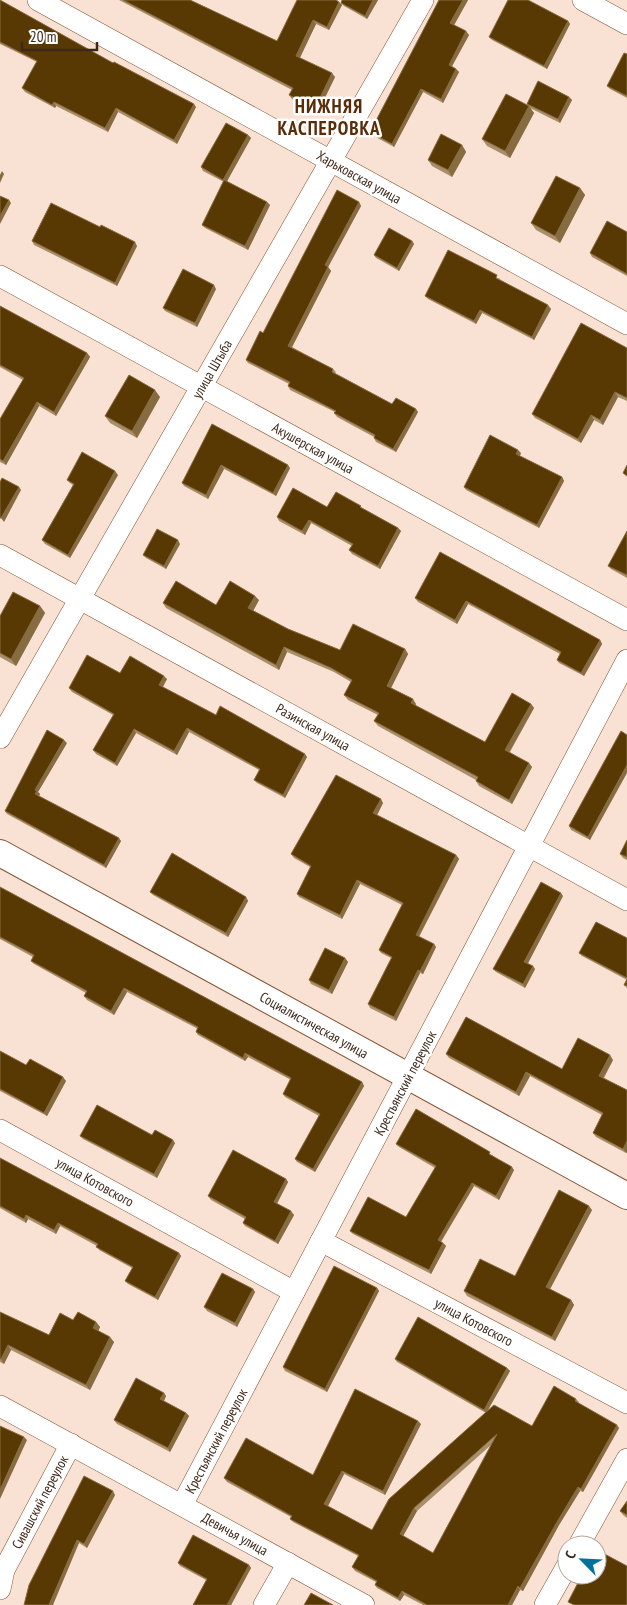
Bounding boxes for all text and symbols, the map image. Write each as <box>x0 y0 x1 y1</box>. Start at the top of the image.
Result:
scale bar <box>22 20 98 52</box>
text: 20 m <box>30 27 56 46</box>
district label: НИЖНЯЯ КАСПЕРОВКА <box>277 94 381 140</box>
street label: Харьковская улица <box>314 146 404 208</box>
street label: улица Штыба <box>188 336 236 402</box>
street label: Акушерская улица <box>269 418 357 478</box>
street label: Разинская улица <box>273 699 353 755</box>
street label: Социалистическая улица <box>256 988 372 1062</box>
street label: Крестьянский переулок <box>370 1027 440 1139</box>
street label: улица Котовского <box>53 1153 137 1211</box>
street label: улица Котовского <box>432 1294 516 1350</box>
street label: Крестьянский переулок <box>181 1385 251 1497</box>
street label: Сивашский переулок <box>8 1452 73 1552</box>
street label: Девичья улица <box>199 1508 271 1560</box>
north arrow <box>557 1535 607 1585</box>
text: С <box>561 1548 580 1561</box>

